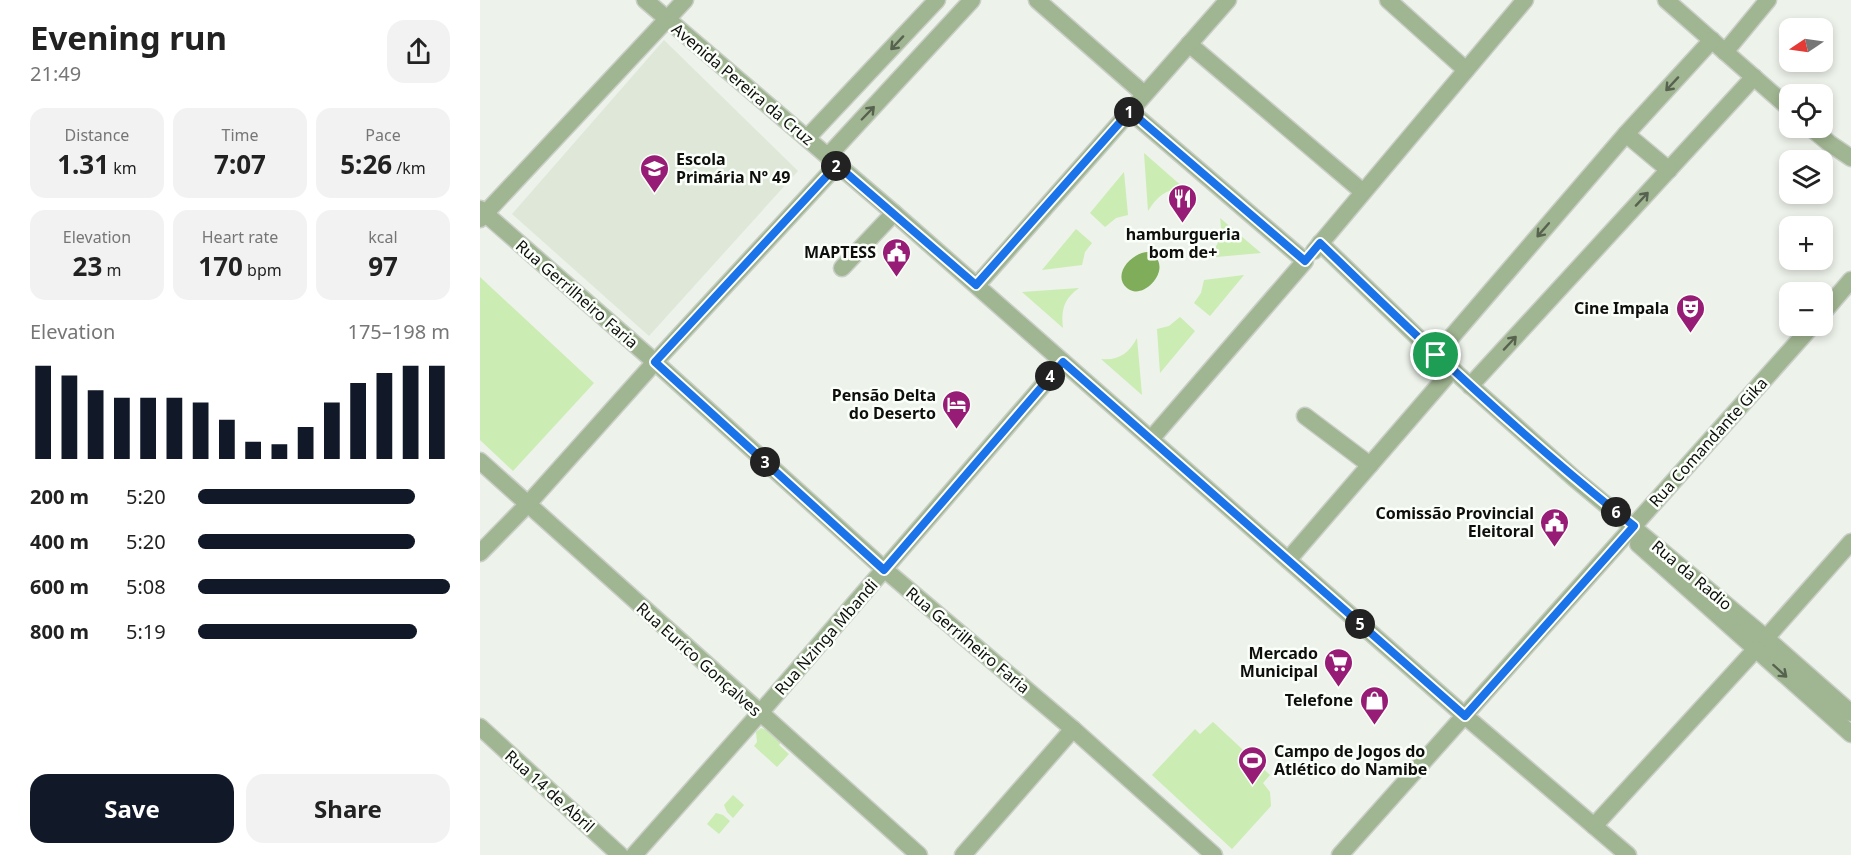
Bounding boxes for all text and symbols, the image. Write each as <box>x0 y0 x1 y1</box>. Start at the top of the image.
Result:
text: Evening run <box>30 15 227 60</box>
street label: Avenida Pereira da Cruz <box>667 18 819 150</box>
north arrow <box>1779 18 1833 72</box>
map controls <box>1779 18 1833 336</box>
button: share <box>387 20 450 83</box>
one-way arrow <box>890 35 904 50</box>
text: 21:49 <box>30 60 81 87</box>
one-way arrow <box>1665 76 1679 91</box>
button: locate <box>1779 84 1833 138</box>
pin: 1 <box>1114 97 1144 127</box>
text: 1 <box>1124 101 1134 123</box>
one-way arrow <box>861 106 875 121</box>
text: Distance <box>65 124 129 146</box>
text: Time <box>221 124 259 146</box>
text: Pace <box>365 124 401 146</box>
text: 1.31 <box>57 146 109 182</box>
text: 7:07 <box>214 146 266 182</box>
text: 5:26 <box>340 146 392 182</box>
place label: Escola Primária Nº 49 <box>676 148 790 188</box>
button: layers <box>1779 150 1833 204</box>
pin: 2 <box>821 151 851 181</box>
school or university icon: Escola Primária Nº 49 <box>639 152 671 194</box>
text: 2 <box>831 155 841 177</box>
text: km <box>109 157 137 179</box>
text: /km <box>392 157 426 179</box>
restaurant icon: hamburgueria bom de+ <box>1167 182 1199 224</box>
one-way arrow <box>1635 192 1649 207</box>
button: + <box>1779 216 1833 270</box>
one-way arrow <box>1537 222 1550 238</box>
place label: hamburgueria bom de+ <box>1126 223 1240 263</box>
text: Elevation <box>63 226 131 248</box>
text: Heart rate <box>202 226 278 248</box>
text: kcal <box>368 226 398 248</box>
street label: Rua Gerrilheiro Faria <box>511 235 643 353</box>
public building icon: MAPTESS <box>881 236 913 278</box>
place label: MAPTESS <box>804 241 876 263</box>
text: 23 <box>73 248 102 284</box>
text: 170 <box>198 248 243 284</box>
text: 97 <box>368 248 398 284</box>
text: m <box>102 259 121 281</box>
text: bpm <box>243 259 282 281</box>
button: − <box>1779 282 1833 336</box>
theatre icon: Cine Impala <box>1674 292 1706 334</box>
place label: Cine Impala <box>1574 297 1669 319</box>
text: Elevation <box>30 318 115 345</box>
text: 175–198 m <box>347 318 450 345</box>
pin <box>1410 329 1461 380</box>
one-way arrow <box>1503 336 1517 351</box>
icon: arrive <box>1419 338 1452 371</box>
pin: 4 <box>1035 361 1065 391</box>
text: 4 <box>1045 365 1055 387</box>
street label: Rua Comandante Gika <box>1644 372 1772 512</box>
place label: Pensão Delta do Deserto <box>832 384 936 424</box>
hotel icon: Pensão Delta do Deserto <box>941 388 973 430</box>
pin: 3 <box>750 447 780 477</box>
text: 3 <box>760 451 770 473</box>
text: 200 m <box>30 483 89 510</box>
text: 5:20 <box>126 483 166 510</box>
pin: 6 <box>1601 497 1631 527</box>
text: 6 <box>1611 501 1621 523</box>
place label: Comissão Provincial Eleitoral <box>1375 502 1534 542</box>
public building icon: Comissão Provincial Eleitoral <box>1539 506 1571 548</box>
text: 400 m <box>30 528 89 555</box>
text: 5:20 <box>126 528 166 555</box>
street label: Rua da Radio <box>1647 535 1737 615</box>
text: 600 m <box>30 573 89 600</box>
text: 5:08 <box>126 573 166 600</box>
street label: Rua Nzinga Mbandi <box>770 574 882 700</box>
street label: Rua Gerrilheiro Faria <box>901 582 1035 698</box>
street label: Rua Eurico Gonçalves <box>632 597 766 721</box>
pin: 5 <box>1345 609 1375 639</box>
text: 5 <box>1355 613 1365 635</box>
text: 800 m <box>30 618 89 645</box>
text: 5:19 <box>126 618 166 645</box>
place label: Mercado Municipal <box>1240 642 1318 682</box>
supermarket icon: Mercado Municipal <box>1323 646 1355 688</box>
one-way arrow <box>1772 664 1787 678</box>
shop icon: Telefone <box>1358 684 1390 726</box>
place label: Telefone <box>1285 689 1353 711</box>
place label: Campo de Jogos do Atlético do Namibe <box>1274 740 1427 780</box>
sports icon: Campo de Jogos do Atlético do Namibe <box>1237 744 1269 786</box>
street label: Rua 14 de Abril <box>501 745 599 837</box>
button: Save <box>30 774 234 843</box>
button: Share <box>246 774 450 843</box>

